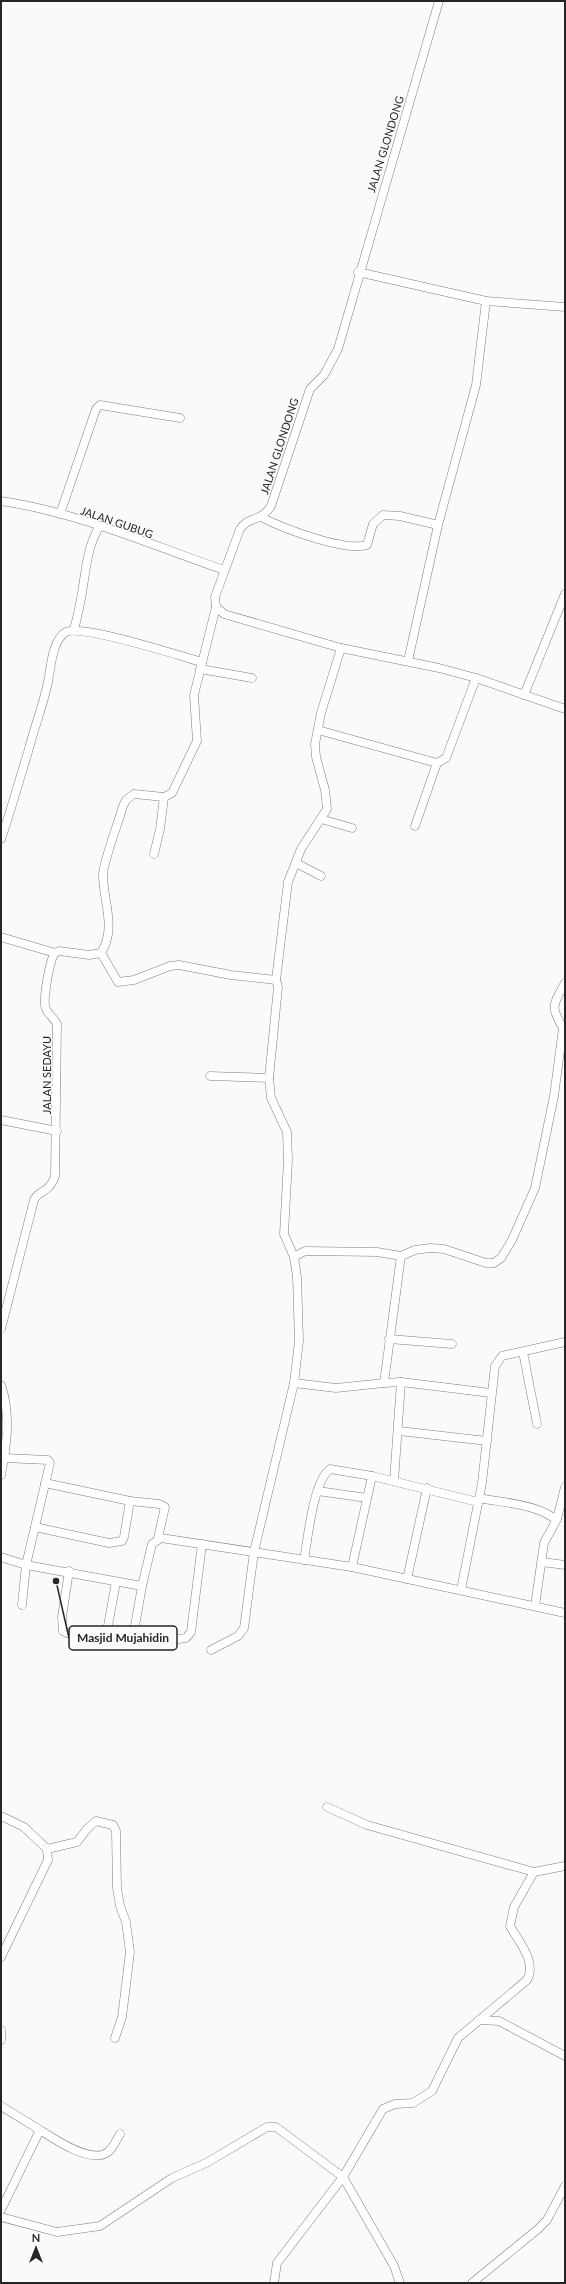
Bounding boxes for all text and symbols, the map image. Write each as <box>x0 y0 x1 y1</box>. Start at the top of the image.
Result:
street label: JALAN GLONDONG <box>364 94 406 194</box>
street label: JALAN GLONDONG <box>257 396 301 496</box>
street label: JALAN GUBUG <box>79 504 155 540</box>
street label: JALAN SEDAYU <box>40 1036 53 1114</box>
callout: Masjid Mujahidin <box>69 1626 177 1650</box>
text: Masjid Mujahidin <box>77 1630 169 1645</box>
north arrow <box>16 2228 56 2268</box>
text: N <box>32 2231 40 2244</box>

